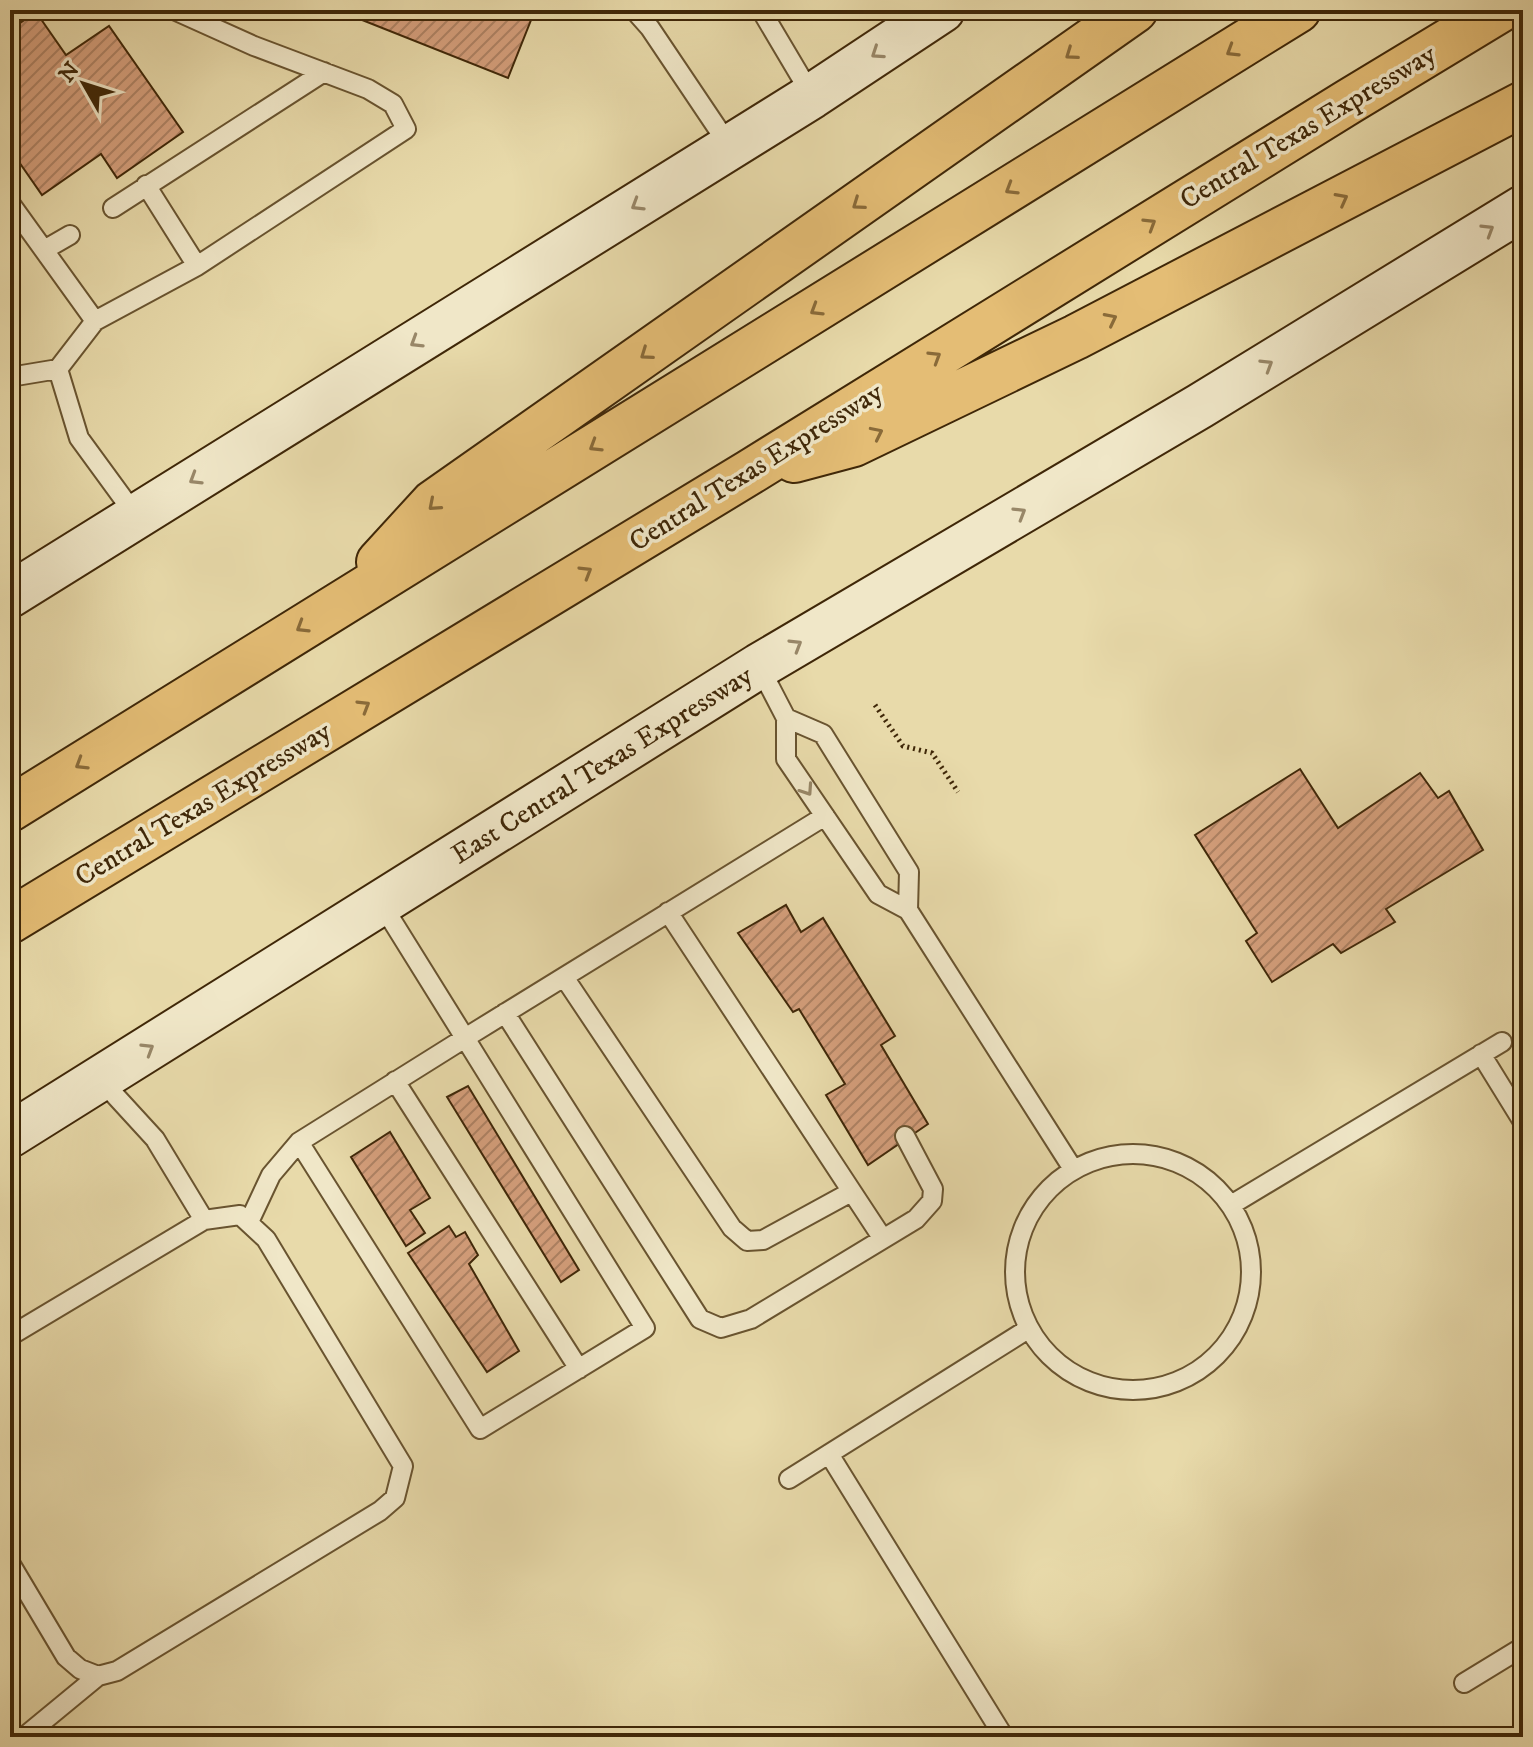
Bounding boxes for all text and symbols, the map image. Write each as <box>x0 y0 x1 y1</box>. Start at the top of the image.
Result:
street label: Central Texas Expressway <box>1174 36 1443 217</box>
one-way arrow <box>1226 42 1241 57</box>
one-way arrow <box>872 43 886 58</box>
north arrow <box>44 44 124 124</box>
one-way arrow <box>1065 44 1079 59</box>
text: N <box>53 57 86 88</box>
one-way arrow <box>1006 179 1020 194</box>
one-way arrow <box>1333 193 1348 208</box>
one-way arrow <box>852 194 867 209</box>
one-way arrow <box>631 195 646 211</box>
one-way arrow <box>1141 218 1156 233</box>
one-way arrow <box>1479 224 1494 239</box>
one-way arrow <box>810 300 825 316</box>
one-way arrow <box>1103 313 1117 329</box>
one-way arrow <box>410 332 425 348</box>
one-way arrow <box>640 344 654 359</box>
one-way arrow <box>926 352 941 367</box>
one-way arrow <box>1258 360 1273 375</box>
street label: Central Texas Expressway <box>623 374 890 559</box>
one-way arrow <box>869 427 884 443</box>
one-way arrow <box>589 437 603 452</box>
one-way arrow <box>189 470 204 485</box>
one-way arrow <box>429 495 444 510</box>
one-way arrow <box>1011 507 1026 523</box>
one-way arrow <box>577 566 592 581</box>
one-way arrow <box>296 617 311 632</box>
one-way arrow <box>787 639 802 655</box>
street label: East Central Texas Expressway <box>445 657 760 872</box>
one-way arrow <box>355 701 370 716</box>
street label: Central Texas Expressway <box>69 713 338 894</box>
one-way arrow <box>75 755 90 770</box>
one-way arrow <box>798 781 813 796</box>
one-way arrow <box>139 1043 153 1058</box>

